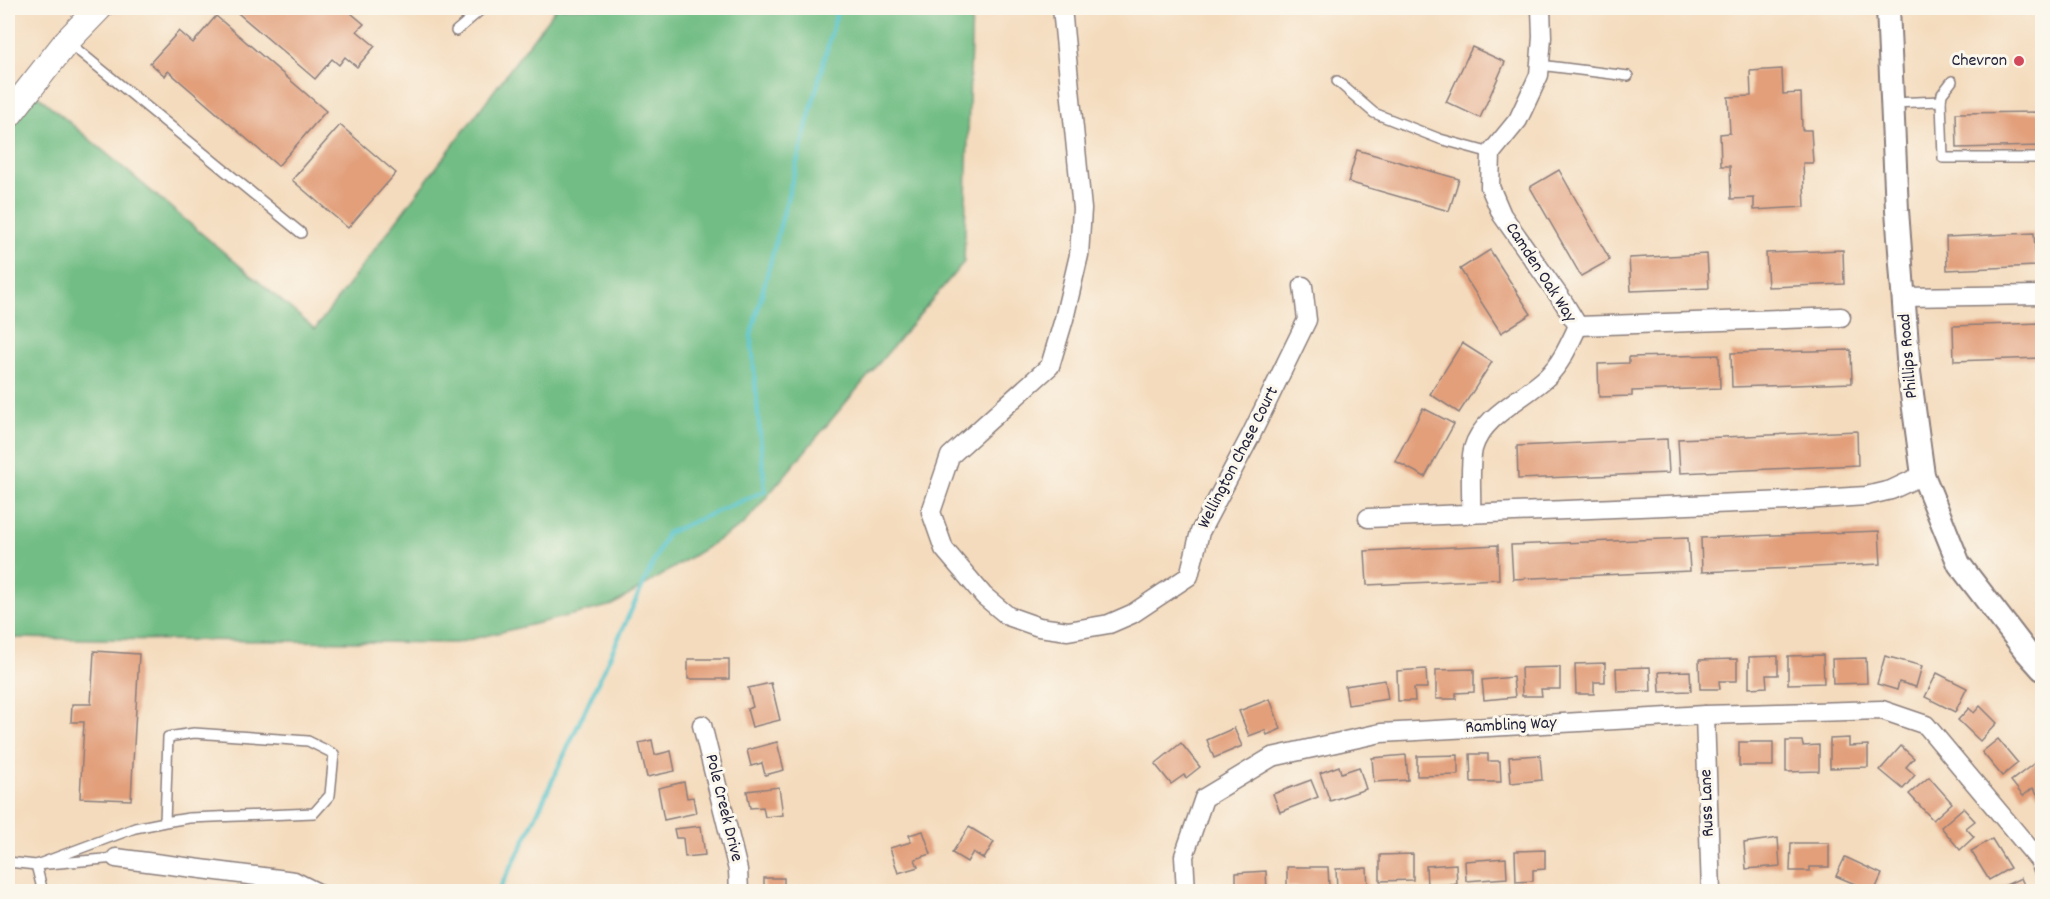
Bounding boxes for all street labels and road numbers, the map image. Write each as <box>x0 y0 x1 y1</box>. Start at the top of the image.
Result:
street label: Camden Oak Way <box>1498 218 1582 329</box>
street label: Phillips Road <box>1893 312 1925 400</box>
street label: Wellington Chase Court <box>1192 382 1286 533</box>
street label: Rambling Way <box>1465 711 1558 741</box>
street label: Pole Creek Drive <box>698 752 748 865</box>
street label: Russ Lane <box>1694 769 1722 837</box>

